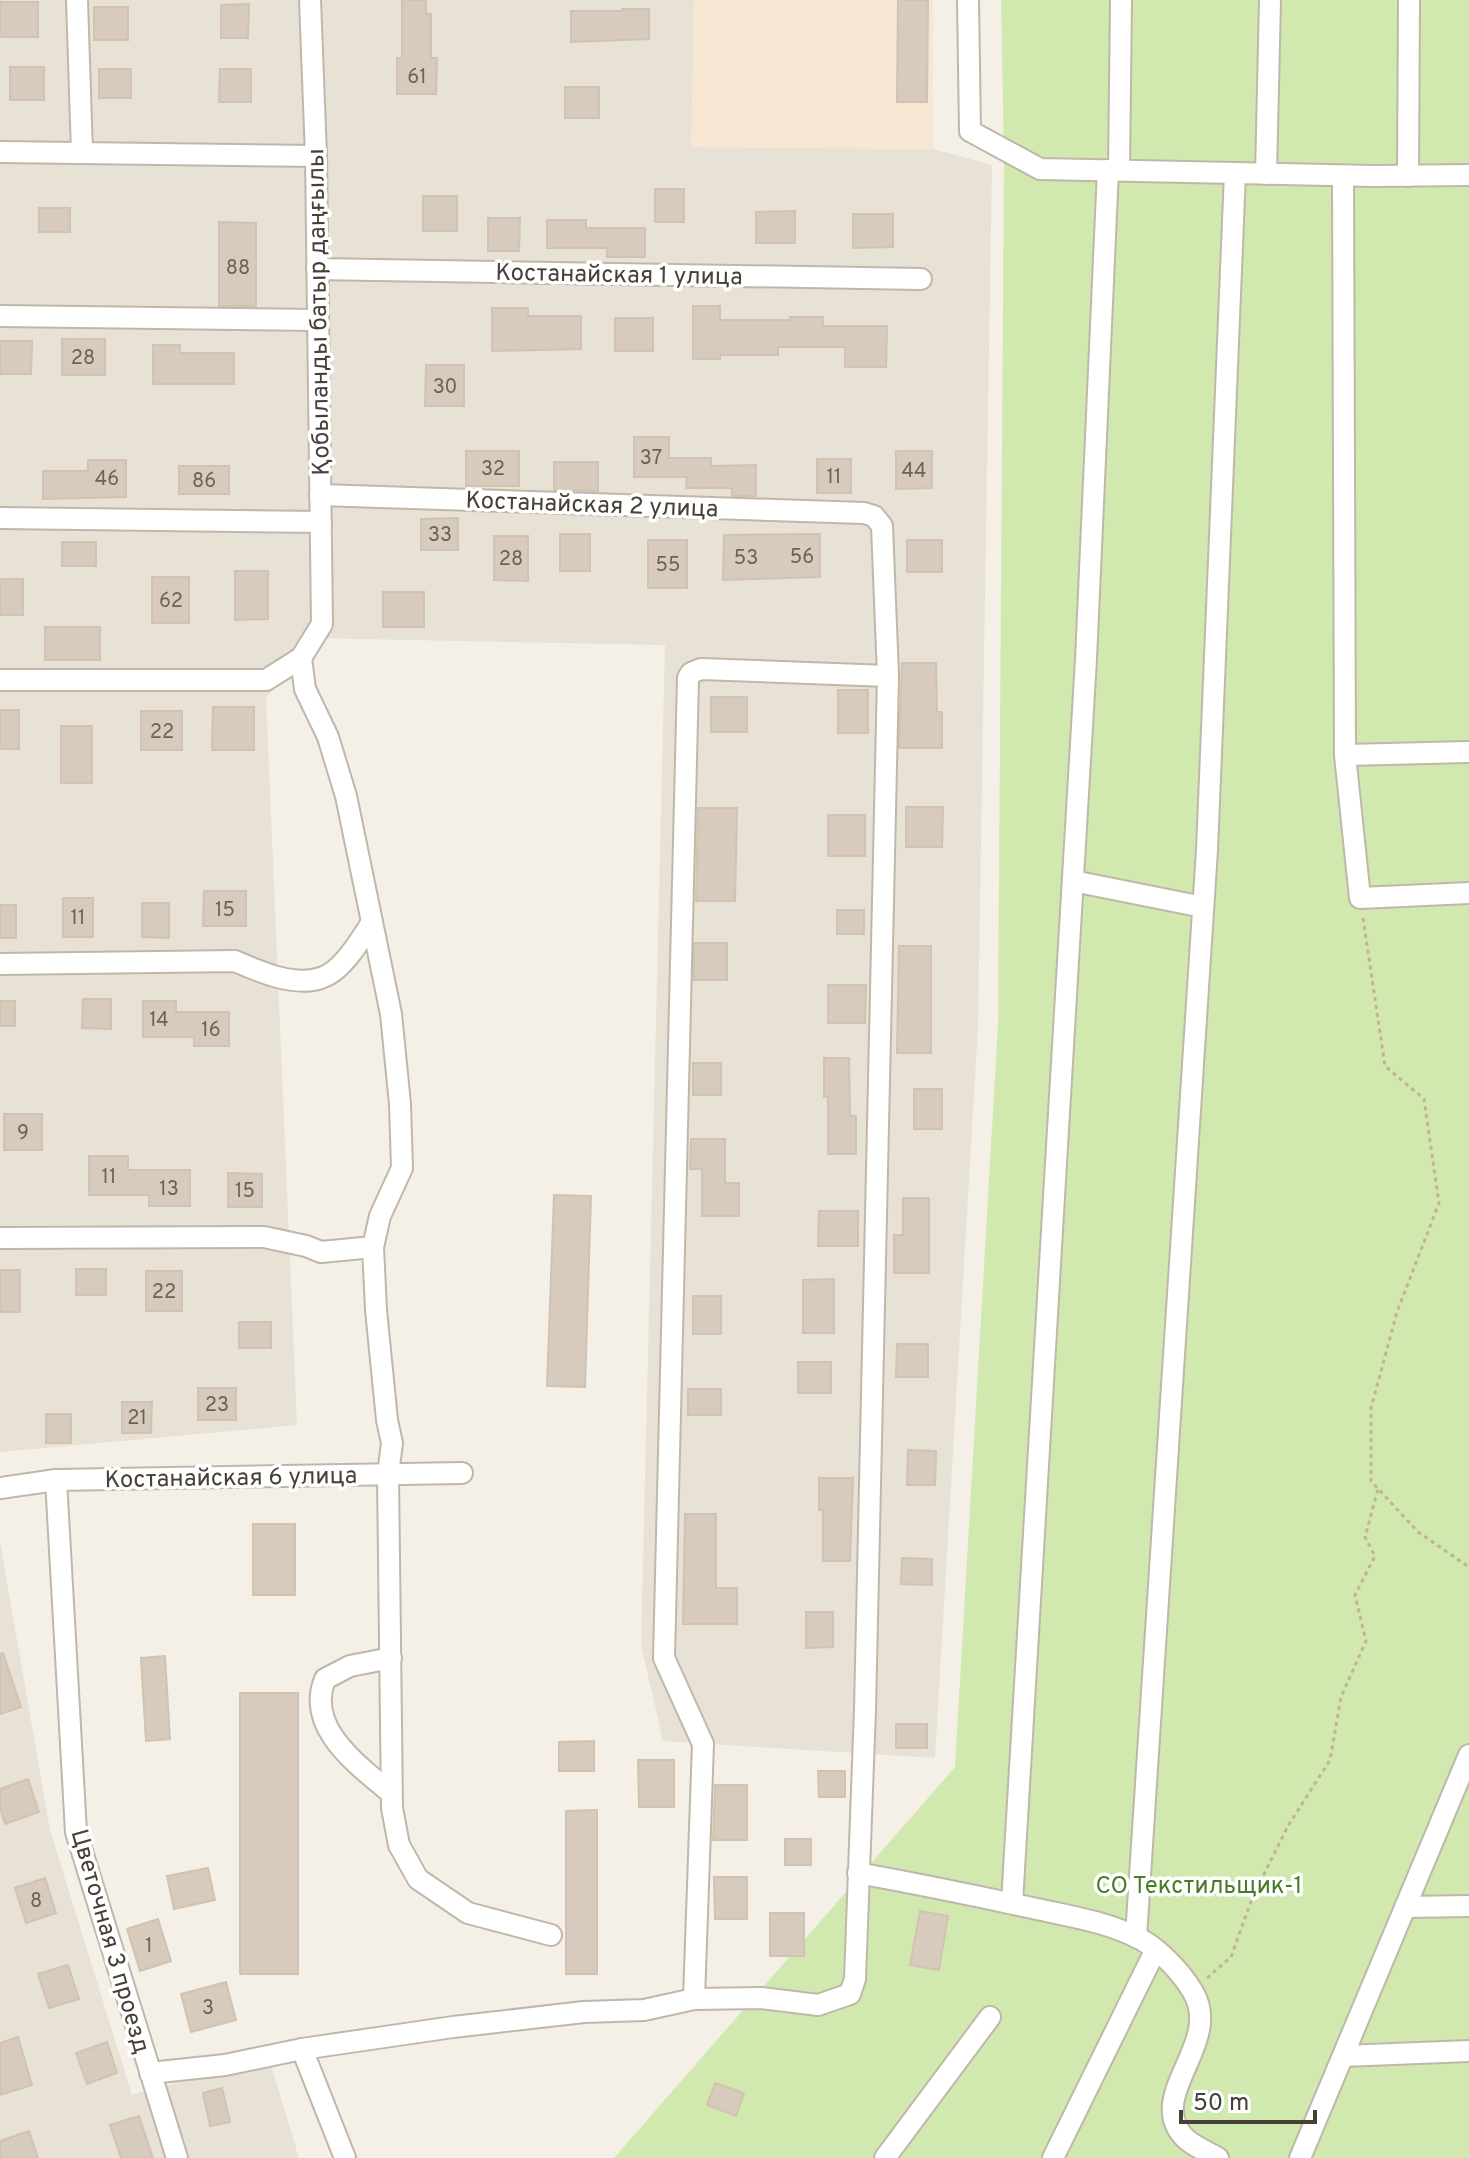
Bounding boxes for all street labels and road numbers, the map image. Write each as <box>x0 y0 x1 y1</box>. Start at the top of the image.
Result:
street label: Қобыланды батыр даңғылы <box>302 148 338 476</box>
street label: Костанайская 1 улица <box>495 259 743 293</box>
street label: Костанайская 2 улица <box>465 487 719 525</box>
street label: Костанайская 6 улица <box>104 1462 358 1496</box>
street label: Цветочная 3 проезд <box>63 1826 155 2057</box>

